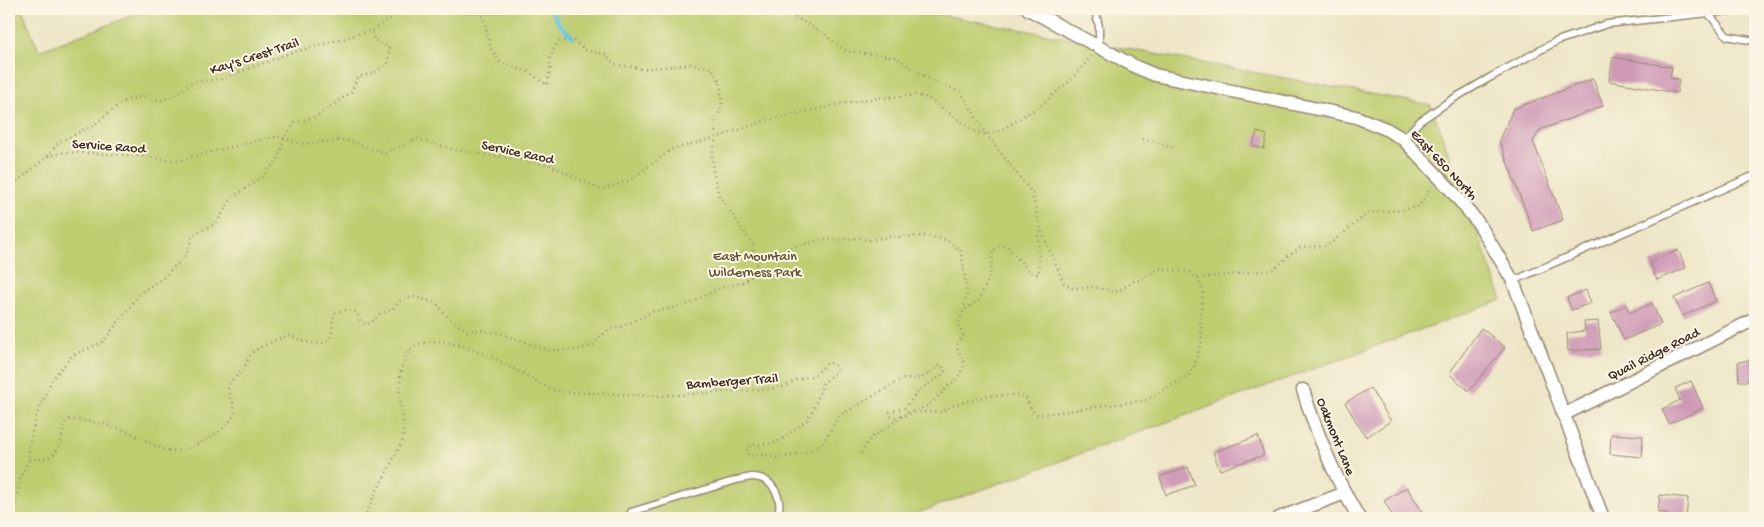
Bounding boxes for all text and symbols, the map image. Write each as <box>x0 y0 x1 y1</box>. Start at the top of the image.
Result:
street label: Kay's Crest Trail <box>208 35 301 80</box>
street label: East 650 North <box>1406 127 1481 205</box>
street label: Service Raod <box>71 136 148 159</box>
street label: Service Raod <box>480 137 557 170</box>
park label: East Mountain Wilderness Park <box>709 249 803 282</box>
street label: Quail Ridge Road <box>1605 324 1705 386</box>
street label: Bamberger Trail <box>685 371 779 394</box>
street label: Oakmont Lane <box>1311 396 1358 479</box>

